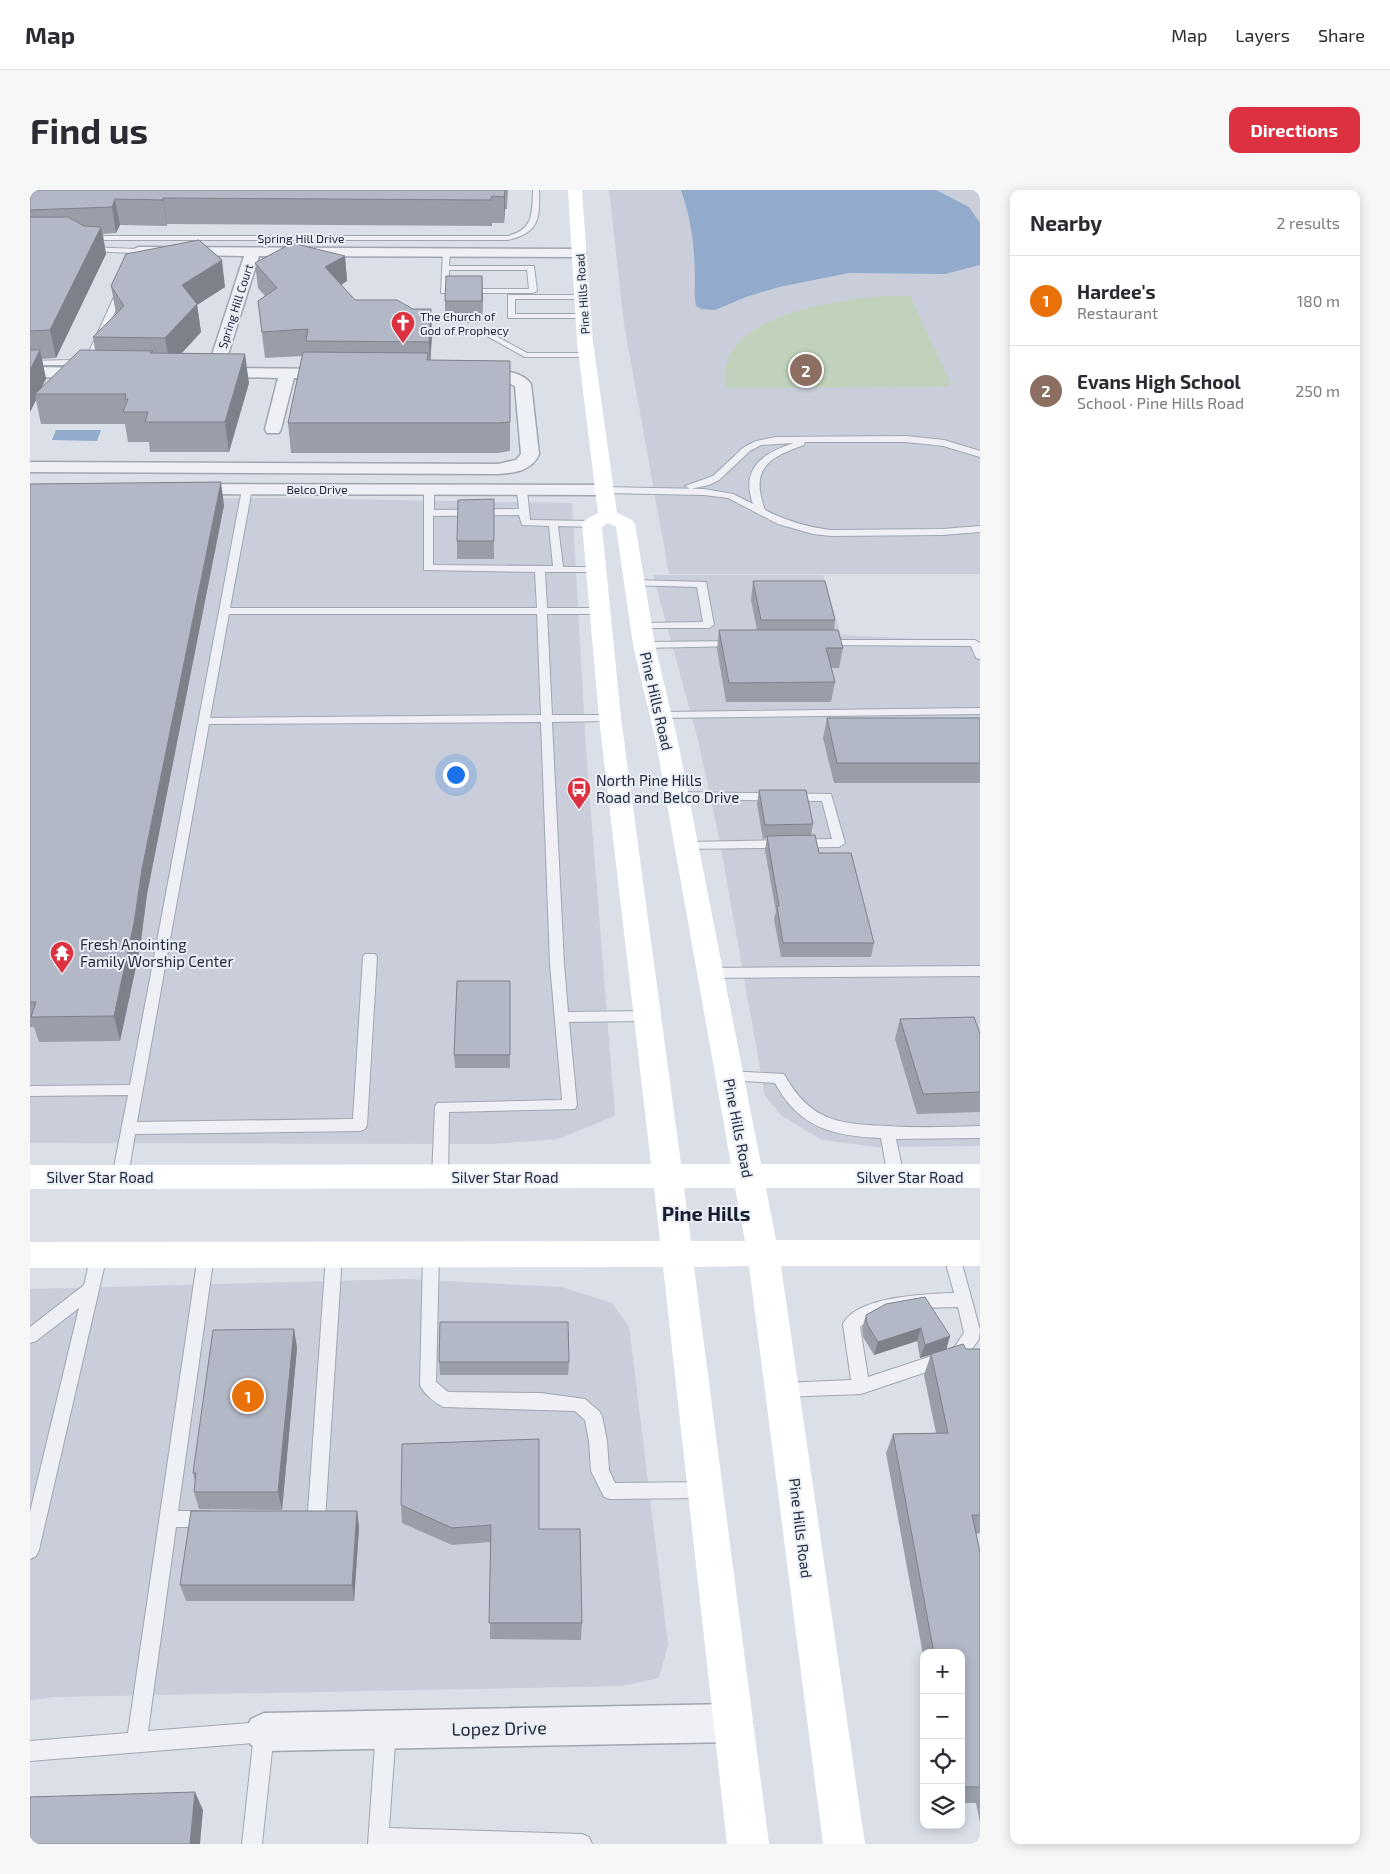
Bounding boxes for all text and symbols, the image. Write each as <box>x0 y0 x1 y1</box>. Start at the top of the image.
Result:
text: Map <box>25 20 75 49</box>
text: Map <box>1171 24 1207 46</box>
text: Layers <box>1235 24 1290 46</box>
text: Share <box>1318 24 1365 46</box>
button: Directions <box>1229 107 1360 153</box>
text: Find us <box>30 109 148 151</box>
text: Nearby <box>1030 210 1102 235</box>
text: 2 results <box>1277 213 1340 232</box>
street label: Spring Hill Drive <box>258 231 344 245</box>
street label: Pine Hills Road <box>572 253 592 335</box>
street label: Spring Hill Court <box>215 261 255 350</box>
text: Hardee's <box>1077 280 1156 303</box>
text: 1 <box>1043 291 1049 310</box>
text: 180 m <box>1297 291 1340 310</box>
text: Restaurant <box>1077 303 1158 322</box>
place label: The Church of God of Prophecy <box>420 309 510 337</box>
church icon: The Church of God of Prophecy <box>390 310 416 344</box>
pin: 2 <box>790 351 822 389</box>
text: Evans High School <box>1077 370 1241 393</box>
text: 2 <box>1041 381 1051 400</box>
text: 250 m <box>1295 381 1340 400</box>
text: School · Pine Hills Road <box>1077 393 1244 412</box>
street label: Belco Drive <box>286 482 348 496</box>
street label: Pine Hills Road <box>637 650 677 752</box>
your location <box>443 762 469 788</box>
place label: North Pine Hills Road and Belco Drive <box>596 771 739 806</box>
bus stop icon: North Pine Hills Road and Belco Drive <box>566 776 592 810</box>
place label: Fresh Anointing Family Worship Center <box>80 935 233 970</box>
temple icon: Fresh Anointing Family Worship Center <box>49 940 75 974</box>
street label: Pine Hills Road <box>721 1077 757 1179</box>
street label: Silver Star Road <box>46 1168 154 1186</box>
street label: Silver Star Road <box>451 1168 559 1186</box>
street label: Silver Star Road <box>856 1168 964 1186</box>
district label: Pine Hills <box>662 1201 750 1225</box>
pin: 1 <box>232 1377 264 1415</box>
street label: Pine Hills Road <box>786 1477 816 1579</box>
map controls <box>920 1649 965 1829</box>
button: + <box>920 1649 965 1694</box>
button: − <box>920 1694 965 1739</box>
street label: Lopez Drive <box>451 1716 547 1740</box>
button: locate <box>920 1739 965 1784</box>
button: layers <box>920 1784 965 1829</box>

